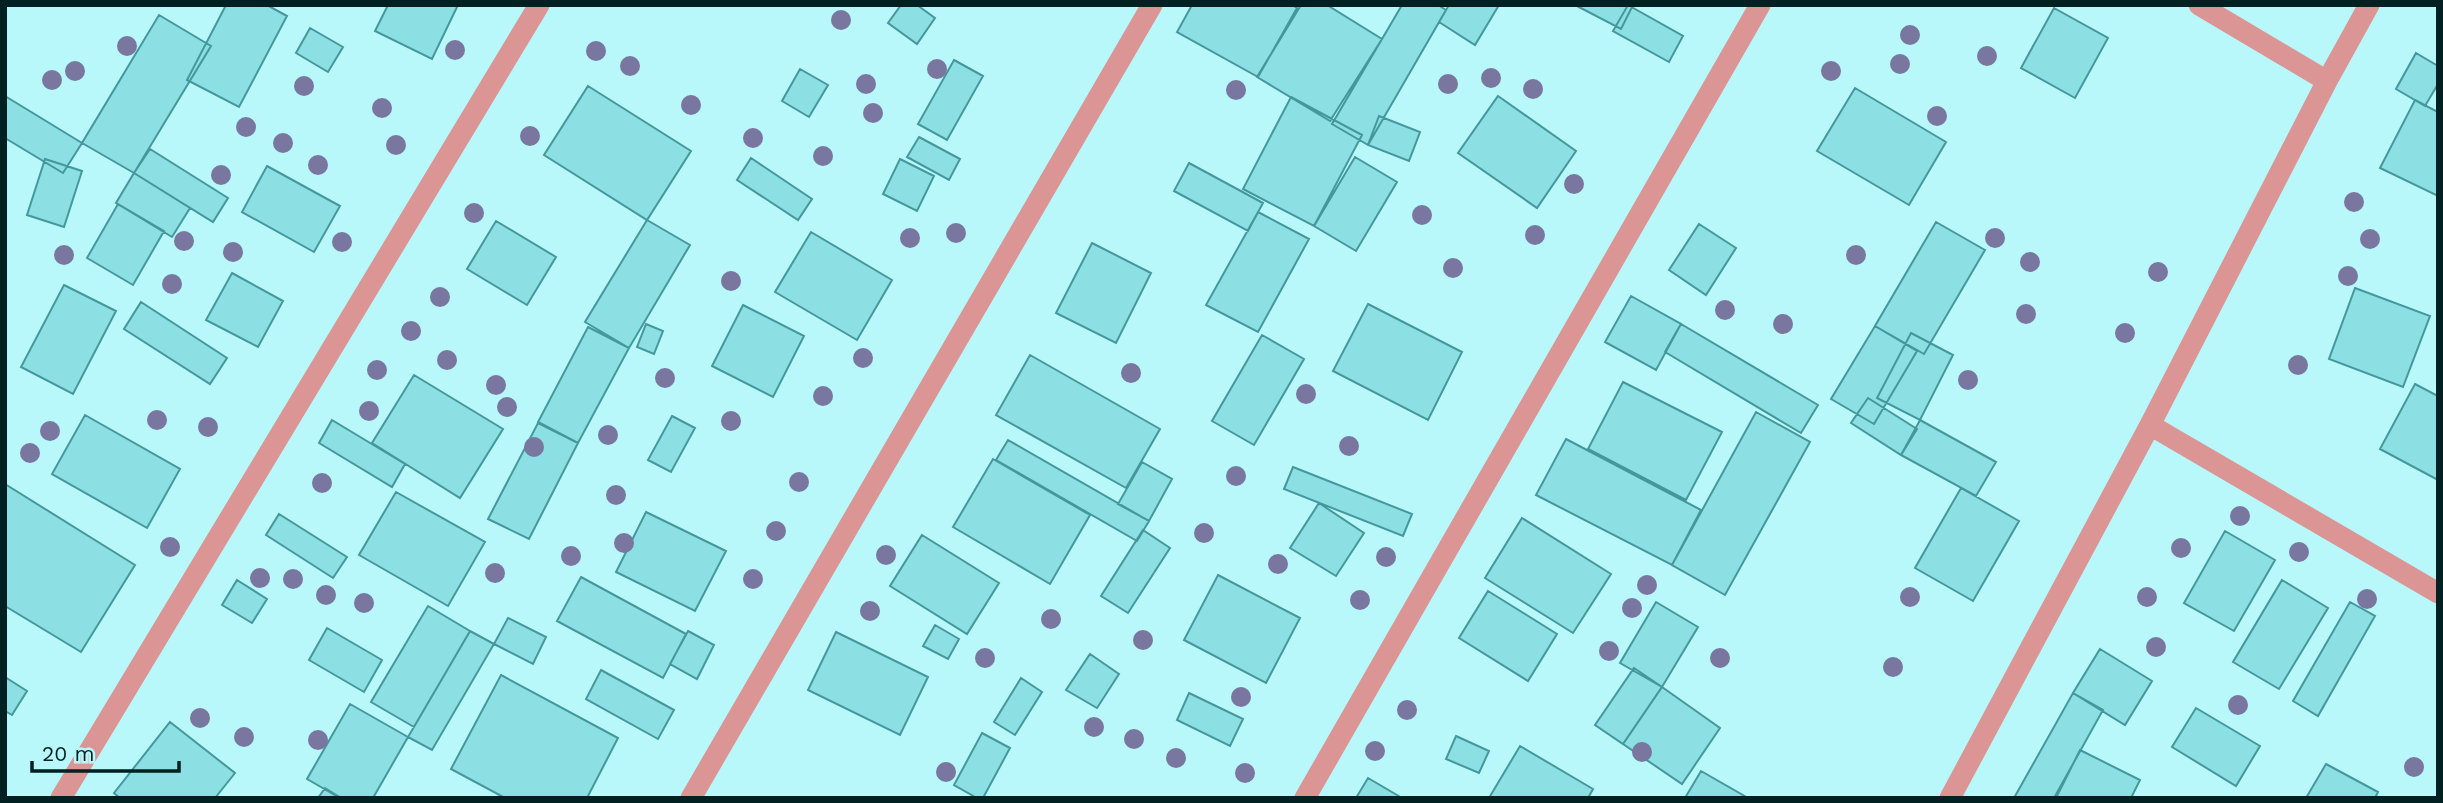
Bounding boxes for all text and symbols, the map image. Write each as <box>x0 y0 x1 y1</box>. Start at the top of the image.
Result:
scale bar <box>32 730 178 774</box>
text: 20 m <box>42 741 94 766</box>

